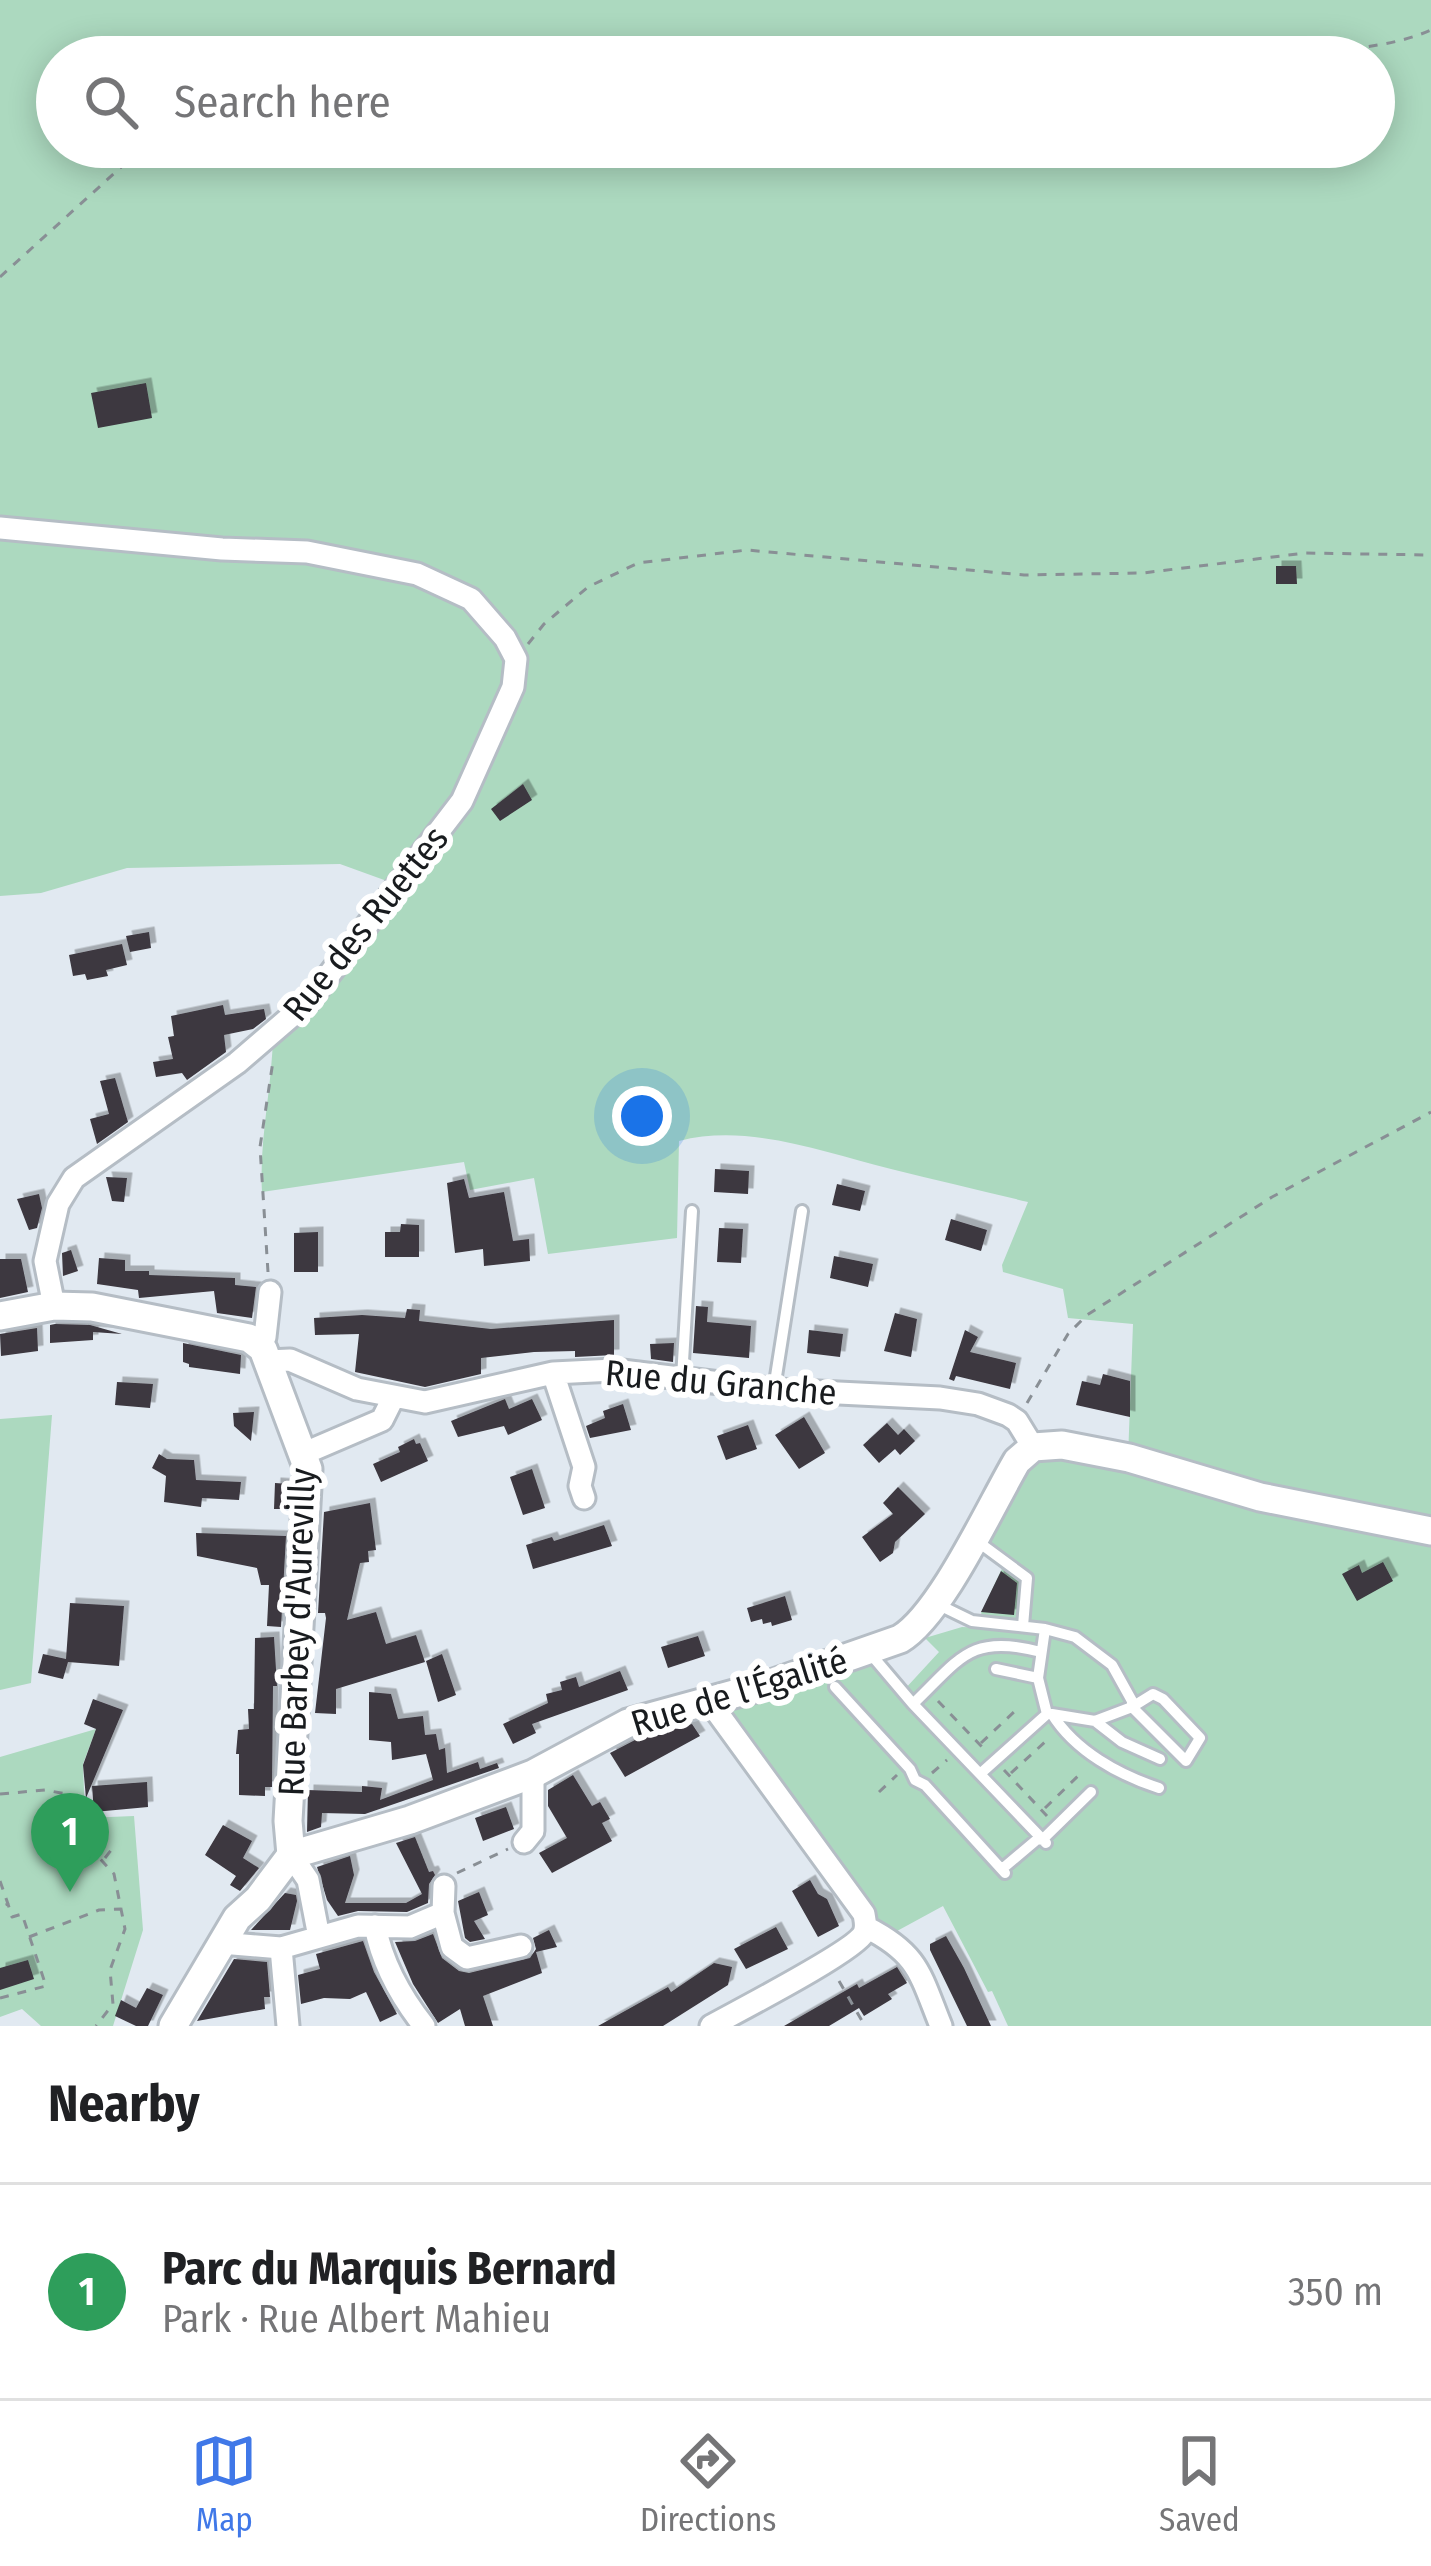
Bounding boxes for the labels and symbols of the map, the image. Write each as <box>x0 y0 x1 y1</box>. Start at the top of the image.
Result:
street label: Rue des Ruettes <box>274 817 458 1030</box>
your location <box>612 1086 672 1146</box>
street label: Rue du Granche <box>603 1351 838 1415</box>
street label: Rue Barbey d'Aurevilly <box>269 1467 325 1797</box>
street label: Rue de l'Égalité <box>626 1637 853 1746</box>
pin: 1 <box>31 1793 109 1892</box>

